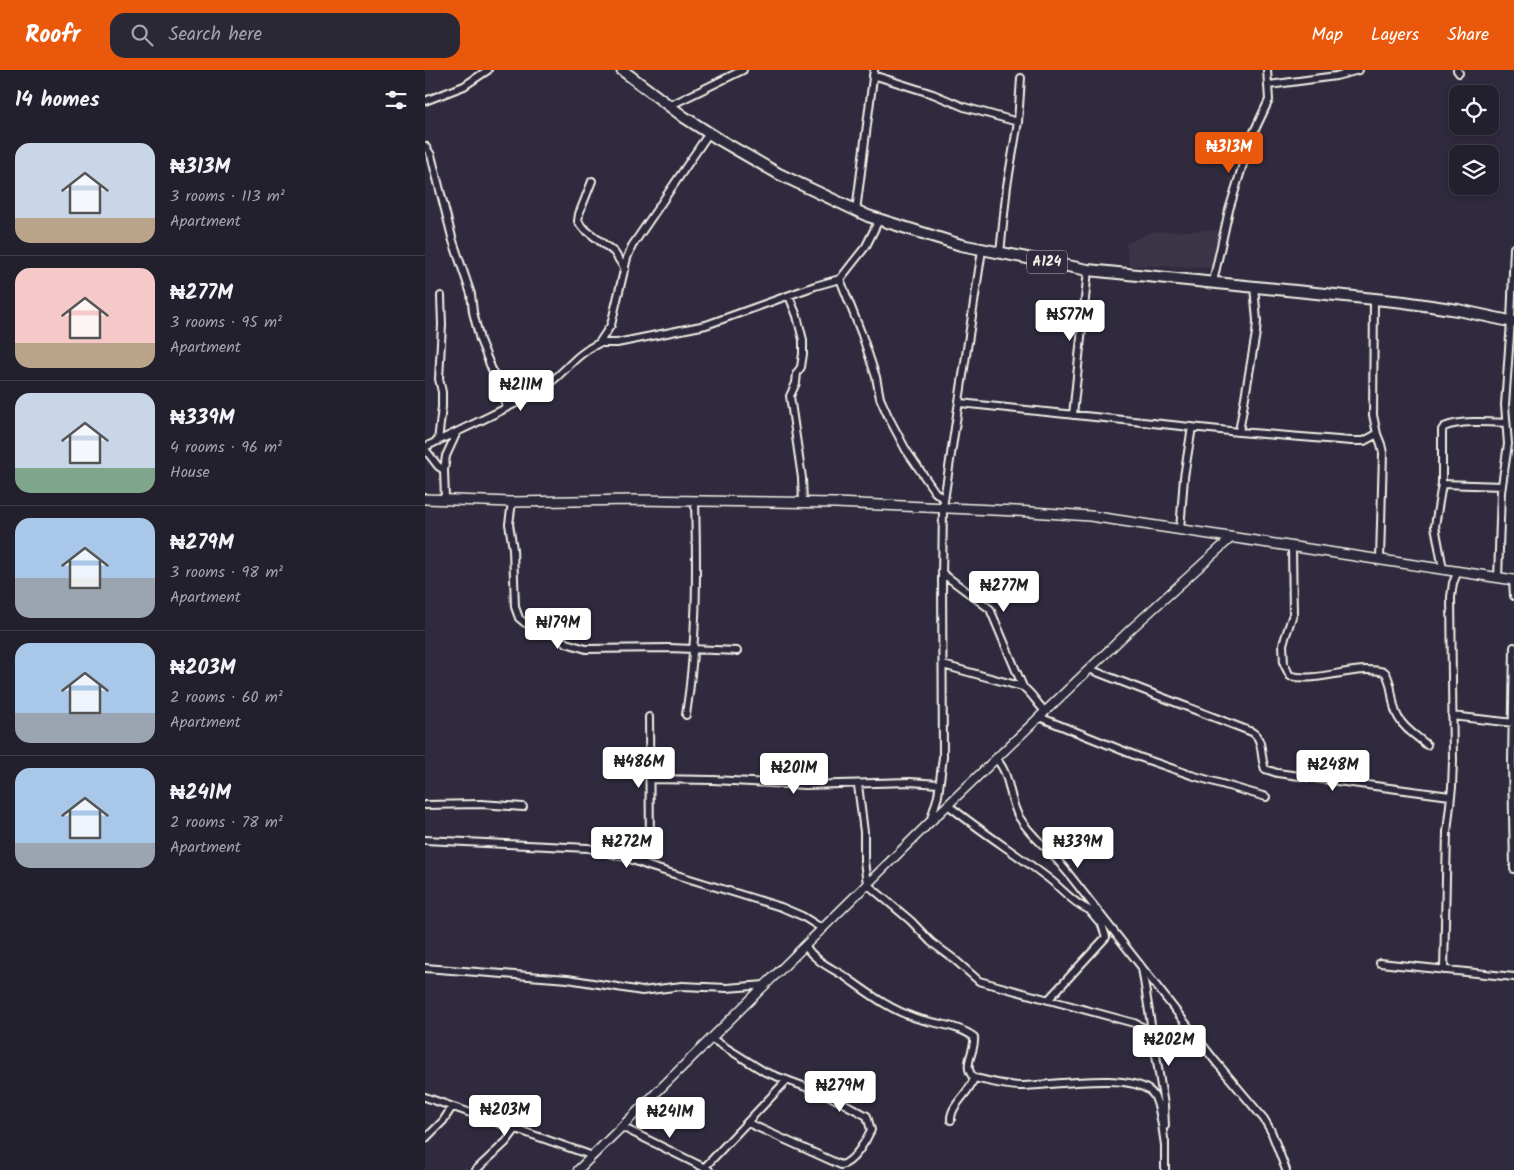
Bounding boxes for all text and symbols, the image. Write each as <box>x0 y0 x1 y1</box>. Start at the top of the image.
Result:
search box <box>110 13 460 58</box>
text: Roofr <box>25 16 80 55</box>
text: Search here <box>168 20 262 50</box>
icon: search <box>128 21 156 49</box>
text: Map <box>1312 21 1343 50</box>
text: Layers <box>1371 21 1419 50</box>
text: Share <box>1447 21 1489 50</box>
text: 14 homes <box>15 84 100 117</box>
map controls <box>1449 85 1499 195</box>
button: locate <box>1449 85 1499 135</box>
icon: filters <box>382 86 410 114</box>
pin: ₦313M <box>1194 132 1264 174</box>
text: ₦313M <box>1206 135 1252 160</box>
button: layers <box>1449 145 1499 195</box>
text: ₦313M <box>170 151 230 184</box>
icon: home <box>55 163 115 223</box>
text: 3 rooms · 113 m² <box>170 184 285 209</box>
text: Apartment <box>170 209 241 234</box>
road number: A124 <box>1027 250 1067 273</box>
text: ₦277M <box>170 277 233 310</box>
icon: home <box>55 288 115 348</box>
pin: ₦577M <box>1035 300 1105 342</box>
text: ₦577M <box>1047 303 1093 328</box>
text: 3 rooms · 95 m² <box>170 310 282 335</box>
text: Apartment <box>170 335 241 360</box>
pin: ₦211M <box>486 370 556 412</box>
text: ₦211M <box>500 373 542 398</box>
text: ₦339M <box>170 402 235 435</box>
icon: home <box>55 413 115 473</box>
text: 4 rooms · 96 m² <box>170 435 282 460</box>
text: House <box>170 460 210 485</box>
text: ₦279M <box>170 527 234 560</box>
icon: home <box>55 538 115 598</box>
text: 3 rooms · 98 m² <box>170 560 283 585</box>
pin: ₦277M <box>969 570 1039 613</box>
text: ₦277M <box>980 574 1028 599</box>
text: Apartment <box>170 585 241 610</box>
pin: ₦179M <box>523 608 593 650</box>
text: ₦179M <box>536 611 580 636</box>
text: ₦203M <box>170 652 236 685</box>
icon: home <box>55 663 115 723</box>
text: 2 rooms · 60 m² <box>170 685 283 710</box>
text: Apartment <box>170 710 241 735</box>
pin: ₦486M <box>604 746 674 789</box>
text: ₦486M <box>614 750 664 775</box>
pin: ₦248M <box>1298 750 1368 792</box>
pin: ₦201M <box>759 752 829 795</box>
text: ₦248M <box>1307 753 1359 778</box>
text: ₦201M <box>771 756 817 781</box>
text: ₦241M <box>170 777 231 810</box>
icon: home <box>55 788 115 848</box>
text: 2 rooms · 78 m² <box>170 810 283 835</box>
pin: ₦272M <box>592 826 662 869</box>
pin: ₦339M <box>1043 826 1113 869</box>
text: ₦272M <box>602 830 652 855</box>
text: ₦339M <box>1053 830 1103 855</box>
text: Apartment <box>170 835 241 860</box>
pin: ₦202M <box>1134 1024 1204 1067</box>
text: ₦202M <box>1144 1028 1194 1053</box>
pin: ₦279M <box>805 1070 875 1113</box>
text: ₦279M <box>816 1074 864 1099</box>
pin: ₦203M <box>470 1094 540 1137</box>
pin: ₦241M <box>635 1096 705 1139</box>
text: ₦203M <box>480 1098 530 1123</box>
text: ₦241M <box>647 1100 693 1125</box>

